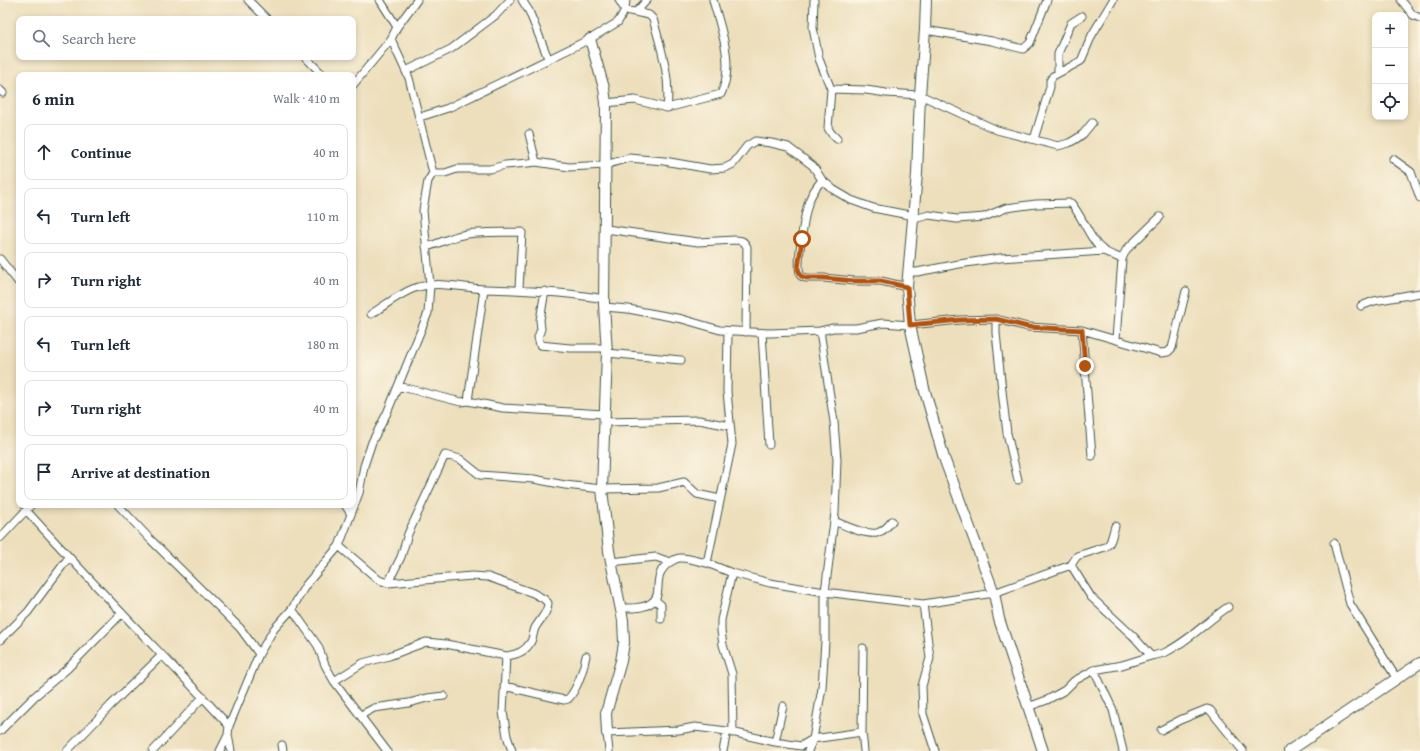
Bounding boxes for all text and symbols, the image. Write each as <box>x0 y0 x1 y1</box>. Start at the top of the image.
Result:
map controls <box>1372 12 1408 120</box>
button: + <box>1372 12 1408 48</box>
search box <box>16 16 356 60</box>
icon: search <box>30 27 52 49</box>
text: Search here <box>62 28 136 49</box>
button: − <box>1372 48 1408 84</box>
button: locate <box>1372 84 1408 120</box>
text: 6 min <box>32 86 74 111</box>
text: Walk · 410 m <box>273 89 340 108</box>
icon: ahead <box>33 141 55 163</box>
text: Continue <box>71 142 132 163</box>
text: 40 m <box>313 143 339 162</box>
icon: left <box>33 205 55 227</box>
text: Turn left <box>71 206 130 227</box>
text: 110 m <box>307 207 339 226</box>
route start <box>793 230 811 248</box>
icon: right <box>33 269 55 291</box>
text: Turn right <box>71 270 142 291</box>
text: 40 m <box>313 271 339 290</box>
icon: left <box>33 333 55 355</box>
text: Turn left <box>71 334 130 355</box>
text: 180 m <box>307 335 339 354</box>
route end <box>1076 357 1094 375</box>
icon: right <box>33 397 55 419</box>
text: Turn right <box>71 398 142 419</box>
text: 40 m <box>313 399 339 418</box>
icon: arrive <box>33 461 55 483</box>
text: Arrive at destination <box>71 462 210 483</box>

